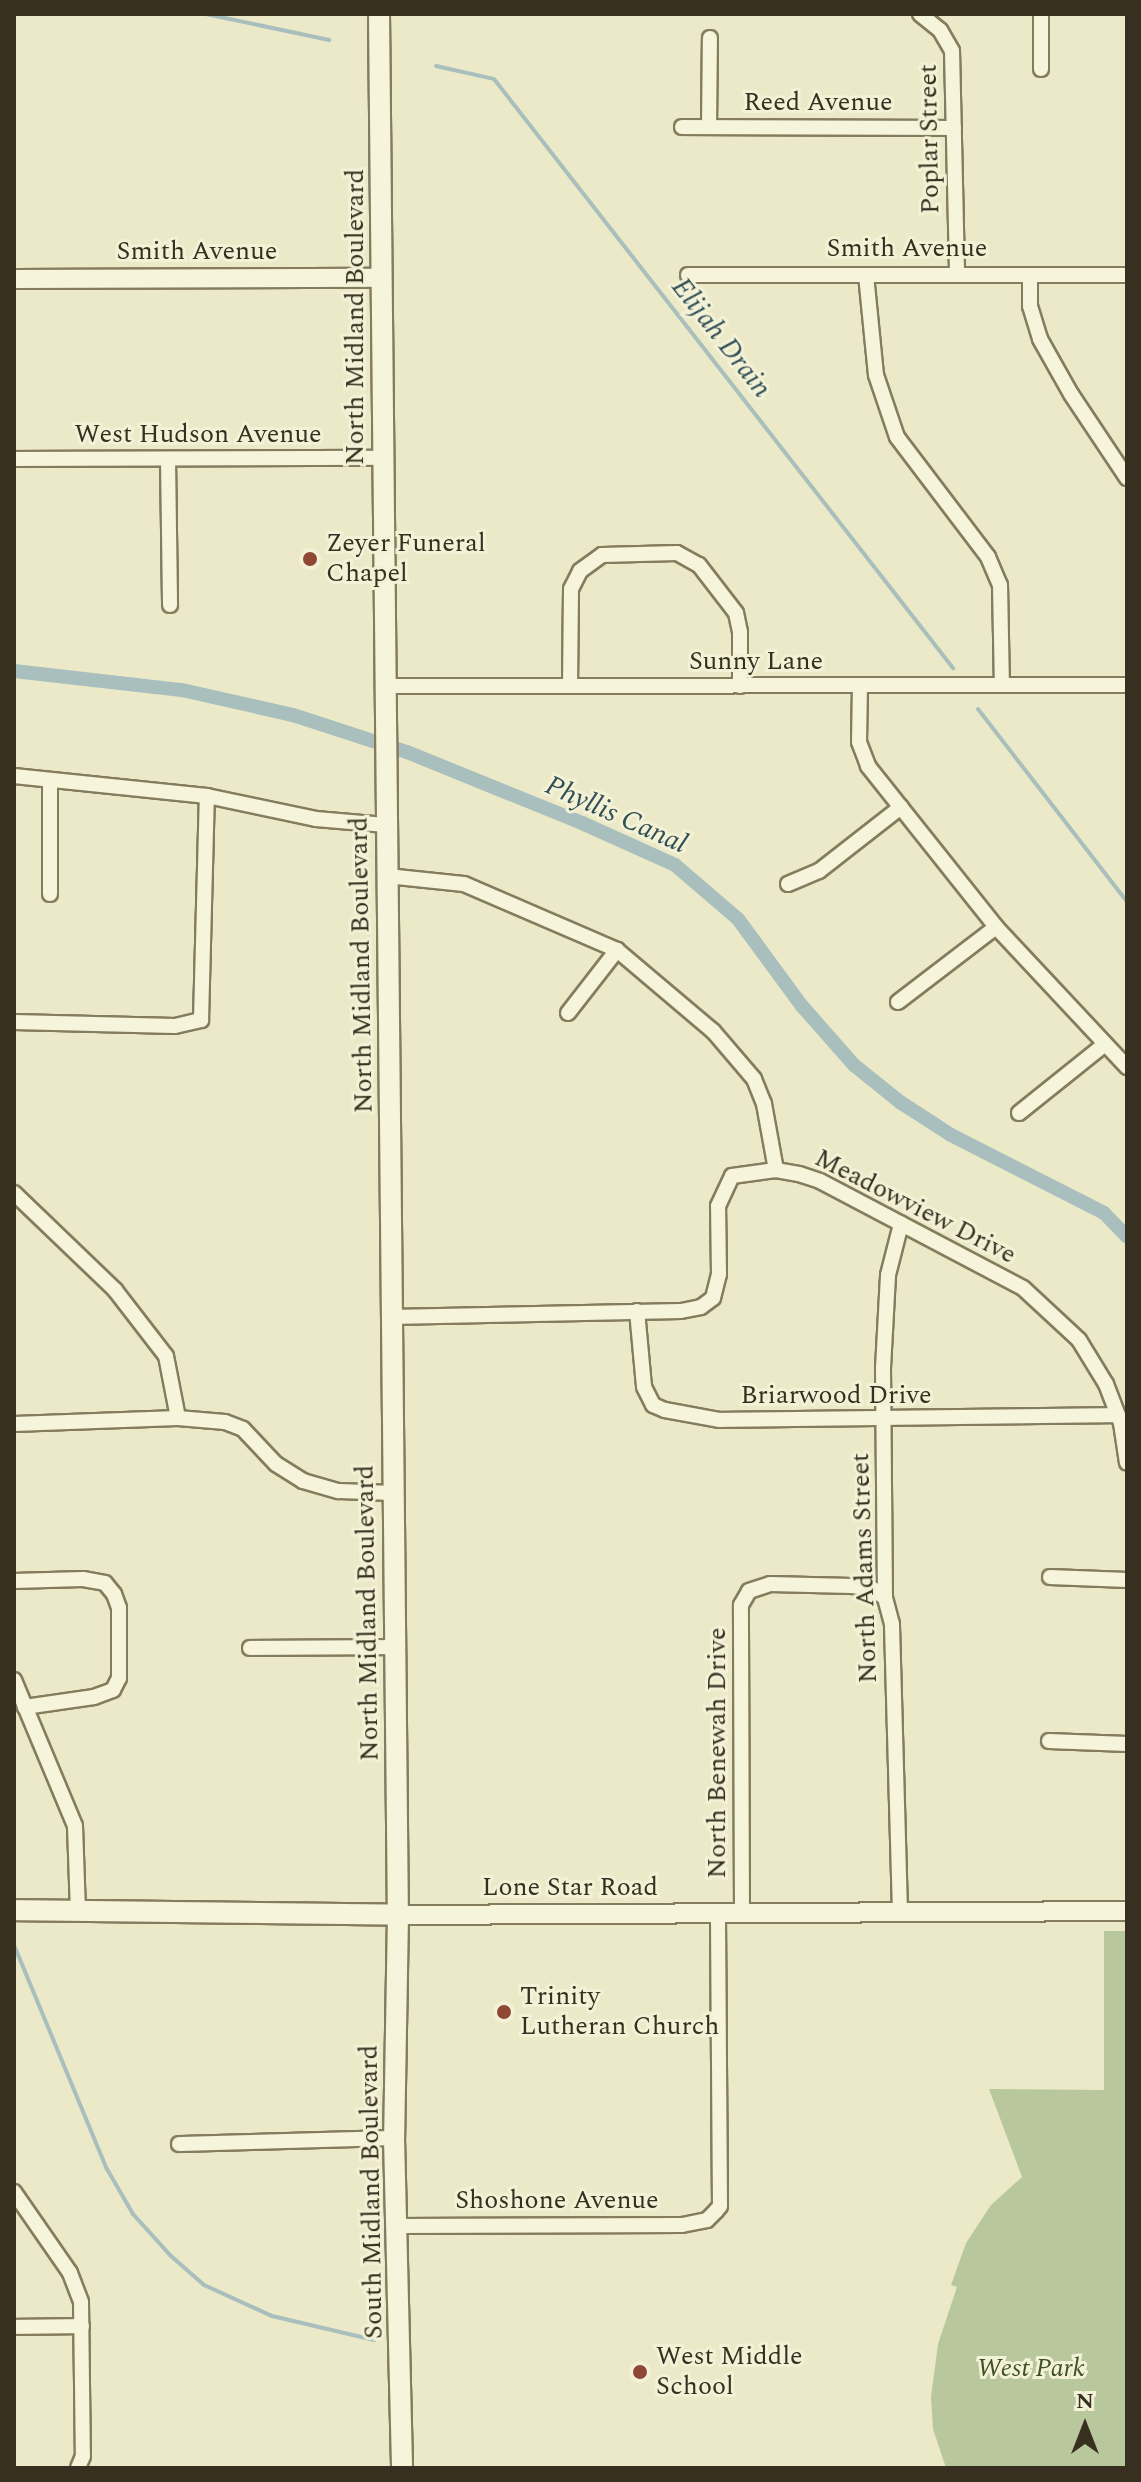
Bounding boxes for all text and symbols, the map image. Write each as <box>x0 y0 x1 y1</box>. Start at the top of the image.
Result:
street label: Poplar Street <box>913 64 947 214</box>
street label: Reed Avenue <box>743 87 893 119</box>
street label: North Midland Boulevard <box>340 169 372 465</box>
street label: Smith Avenue <box>827 233 987 265</box>
street label: Smith Avenue <box>117 236 277 268</box>
water label: Elijah Drain <box>664 271 778 405</box>
street label: West Hudson Avenue <box>74 419 322 451</box>
place label: Zeyer Funeral Chapel <box>326 528 486 590</box>
marker: Zeyer Funeral Chapel <box>301 550 319 568</box>
street label: Sunny Lane <box>689 646 823 678</box>
water label: Phyllis Canal <box>540 769 692 861</box>
street label: North Midland Boulevard <box>344 817 380 1113</box>
street label: Meadowview Drive <box>809 1143 1021 1271</box>
street label: Briarwood Drive <box>740 1380 932 1412</box>
street label: North Adams Street <box>845 1452 885 1684</box>
street label: North Midland Boulevard <box>350 1465 386 1761</box>
street label: North Benewah Drive <box>702 1627 734 1879</box>
street label: Lone Star Road <box>482 1872 658 1904</box>
place label: Trinity Lutheran Church <box>520 1981 719 2042</box>
marker: Trinity Lutheran Church <box>495 2003 513 2021</box>
street label: South Midland Boulevard <box>354 2045 390 2339</box>
street label: Shoshone Avenue <box>455 2185 659 2217</box>
place label: West Middle School <box>656 2341 803 2402</box>
park label: West Park <box>977 2353 1085 2385</box>
marker: West Middle School <box>631 2363 649 2381</box>
text: N <box>1076 2385 1094 2418</box>
north arrow <box>1045 2386 1125 2466</box>

